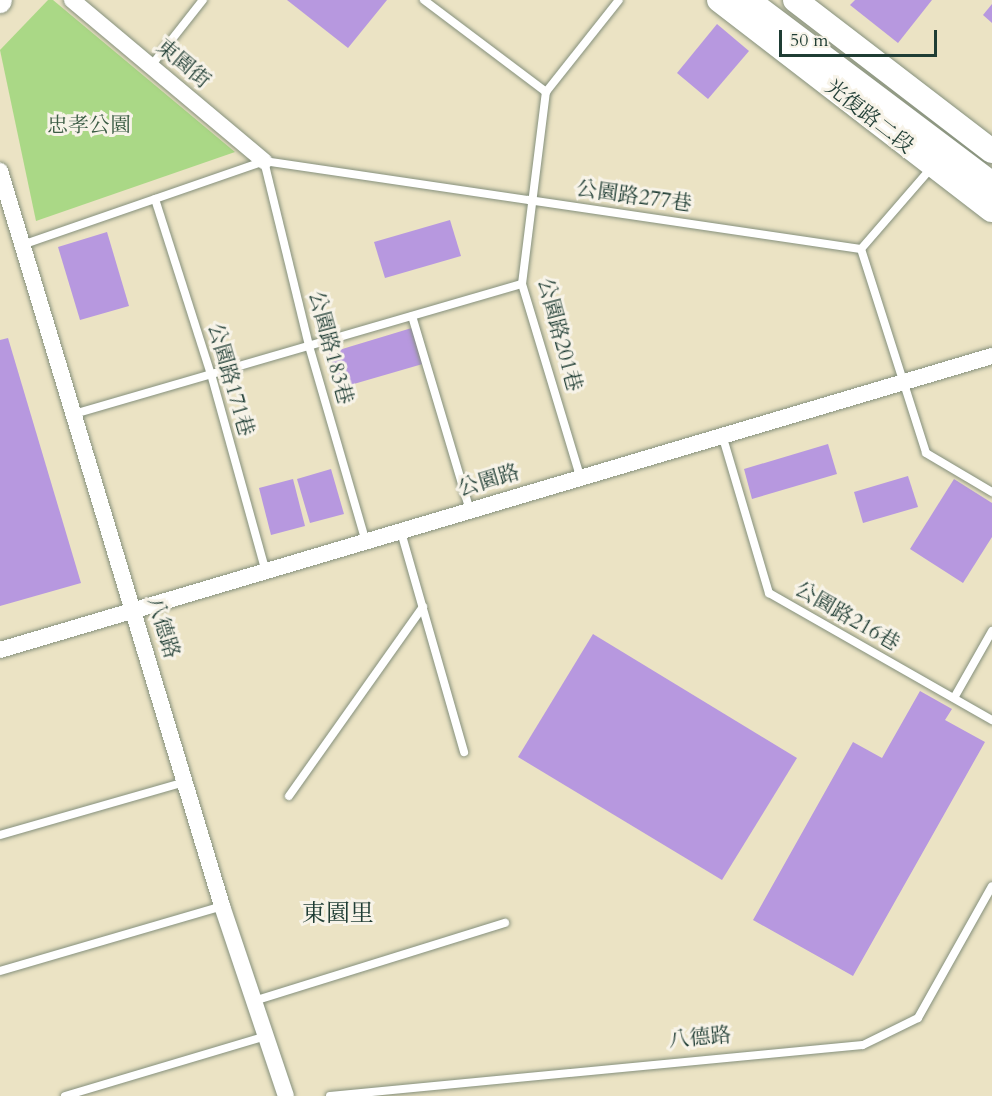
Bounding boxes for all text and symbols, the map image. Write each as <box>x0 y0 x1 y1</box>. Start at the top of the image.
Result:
scale bar <box>782 18 940 56</box>
text: 50 m <box>790 28 829 53</box>
street label: 東園街 <box>151 34 215 94</box>
street label: 光復路二段 <box>820 75 918 159</box>
park label: 忠孝公園 <box>47 113 131 139</box>
street label: 公園路277巷 <box>575 176 693 218</box>
street label: 公園路201巷 <box>532 276 586 394</box>
street label: 公園路183巷 <box>303 289 357 407</box>
street label: 公園路171巷 <box>202 321 258 439</box>
street label: 公園路 <box>455 460 523 502</box>
street label: 公園路216巷 <box>790 577 904 657</box>
street label: 八德路 <box>142 594 184 662</box>
district label: 東園里 <box>302 900 374 928</box>
street label: 八德路 <box>668 1023 732 1053</box>

